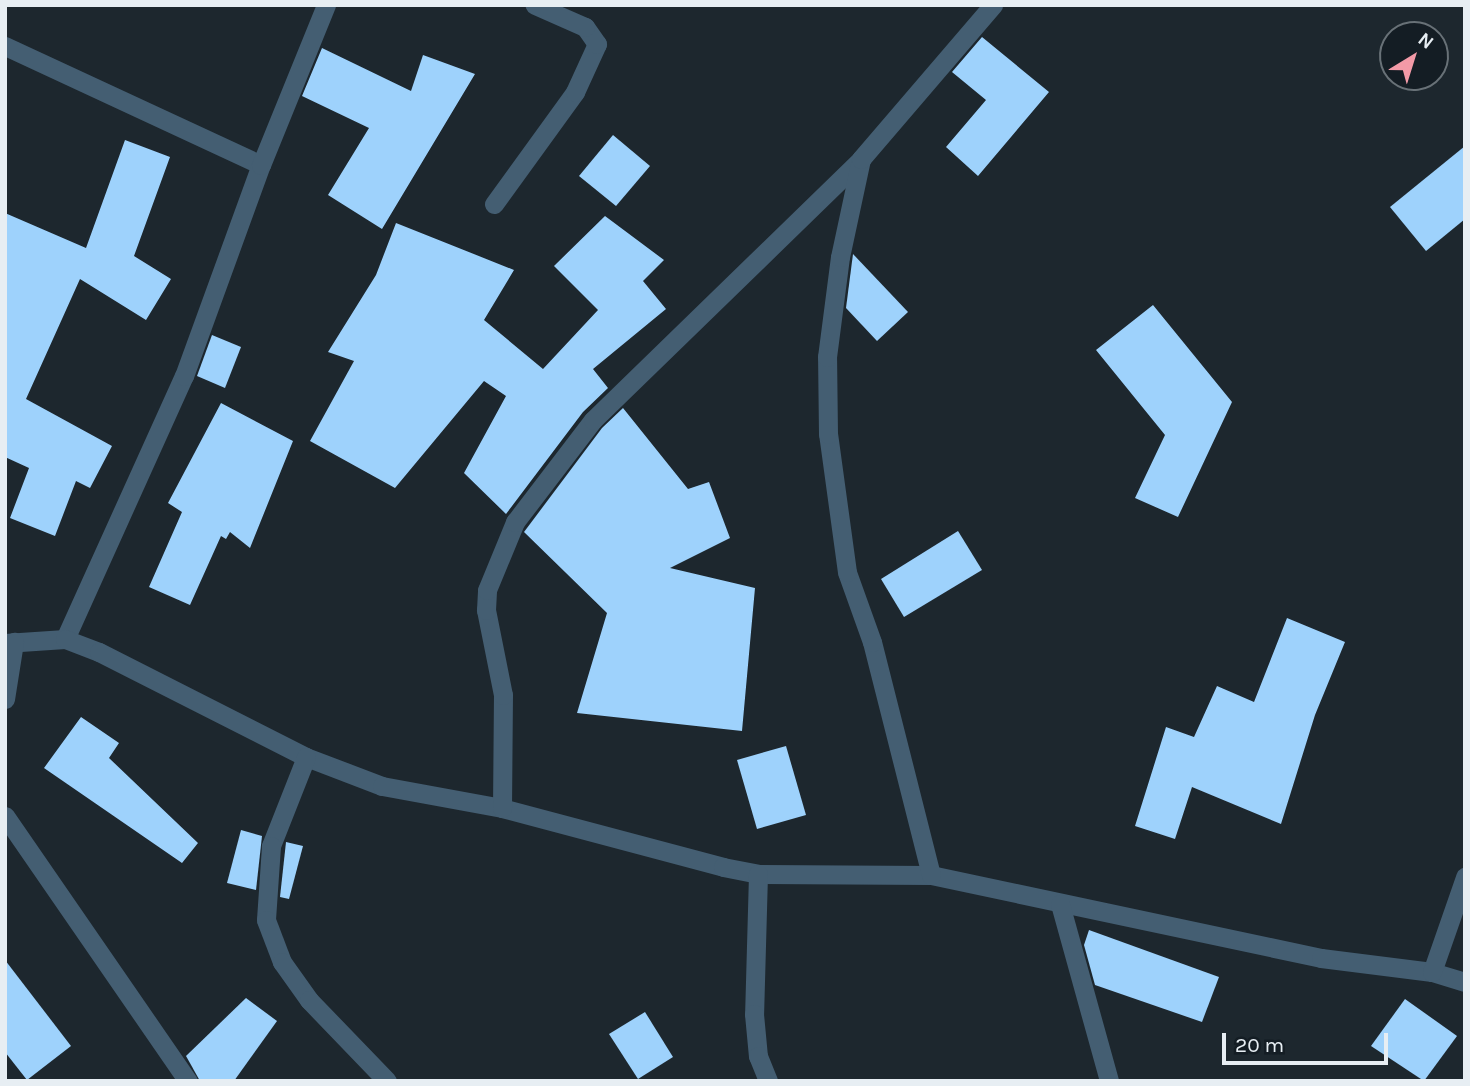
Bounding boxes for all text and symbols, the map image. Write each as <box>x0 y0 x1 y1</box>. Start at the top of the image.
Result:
north arrow <box>1379 21 1449 91</box>
text: N <box>1414 28 1438 54</box>
scale bar <box>1225 1020 1391 1064</box>
text: 20 m <box>1235 1033 1284 1057</box>

